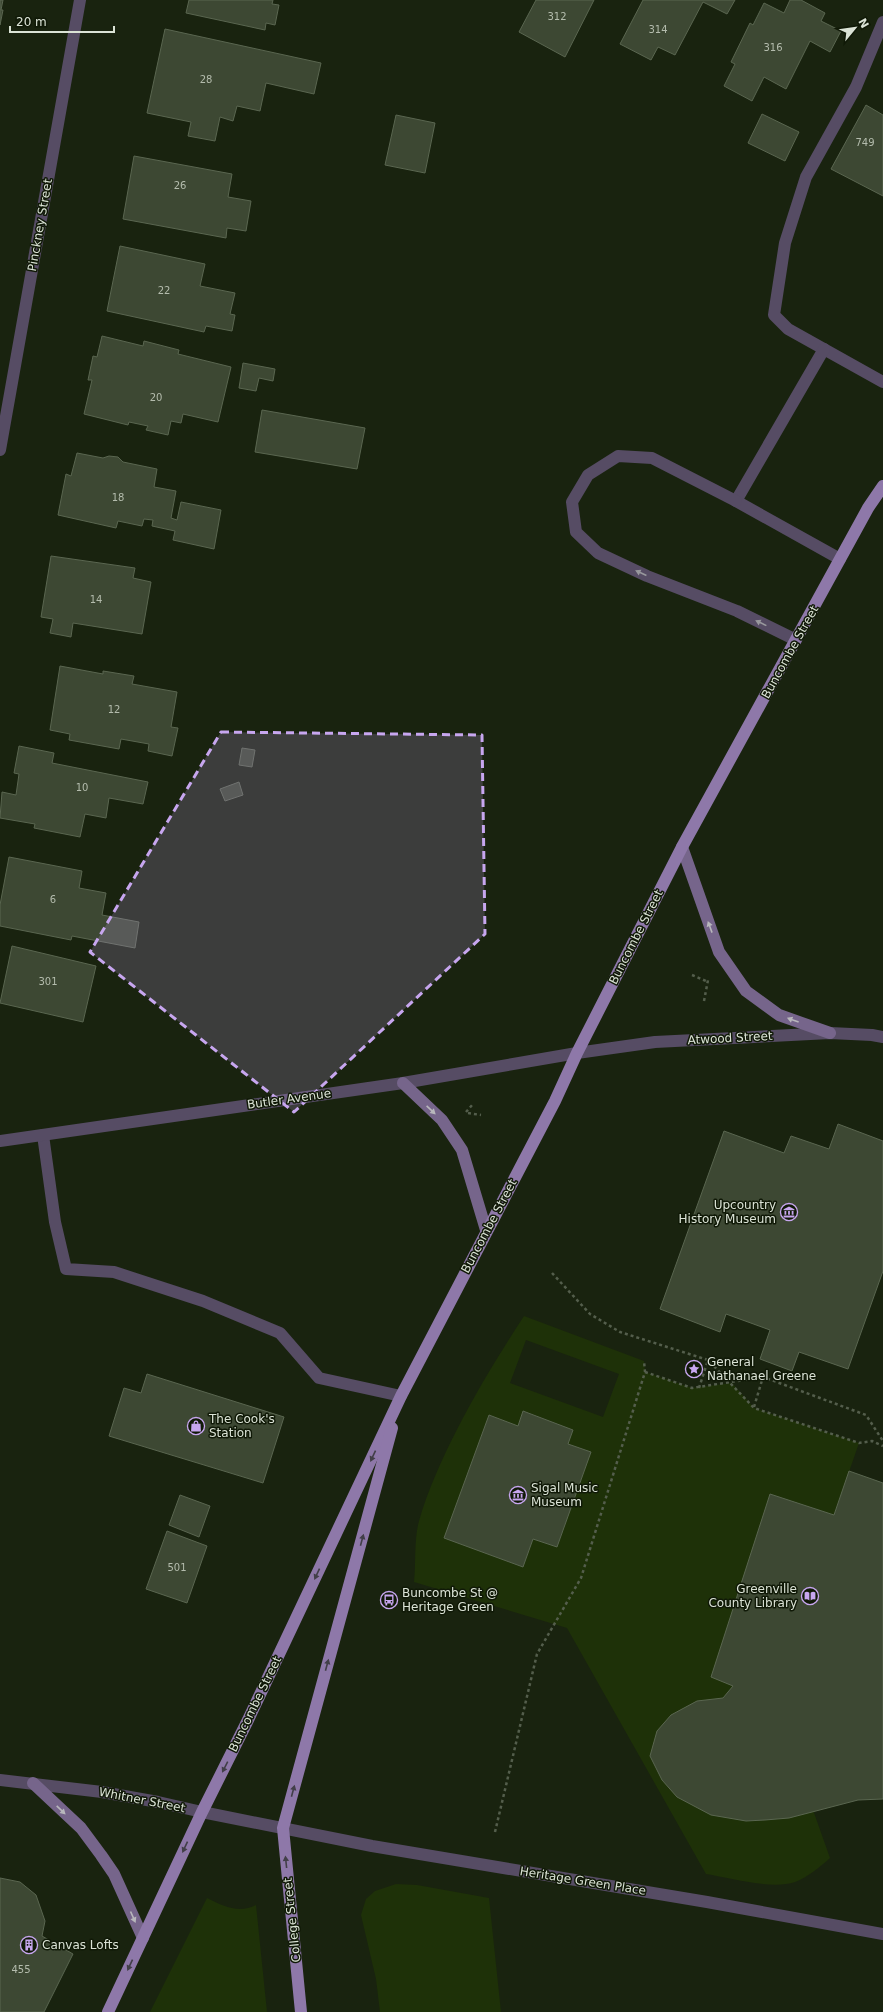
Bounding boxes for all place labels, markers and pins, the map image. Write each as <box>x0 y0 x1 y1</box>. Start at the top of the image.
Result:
place label: Upcountry History Museum <box>679 1198 776 1226</box>
museum icon: Upcountry History Museum <box>779 1202 799 1222</box>
place label: General Nathanael Greene <box>707 1355 816 1383</box>
place icon: General Nathanael Greene <box>684 1359 704 1379</box>
place label: The Cook's Station <box>208 1412 275 1440</box>
shop icon: The Cook's Station <box>186 1416 206 1436</box>
place label: Sigal Music Museum <box>531 1481 598 1509</box>
museum icon: Sigal Music Museum <box>508 1485 528 1505</box>
place label: Greenville County Library <box>708 1582 797 1610</box>
place label: Buncombe St @ Heritage Green <box>402 1586 498 1614</box>
library icon: Greenville County Library <box>800 1586 820 1606</box>
bus stop icon: Buncombe St @ Heritage Green <box>379 1590 399 1610</box>
building icon: Canvas Lofts <box>19 1935 39 1955</box>
place label: Canvas Lofts <box>42 1938 119 1952</box>

